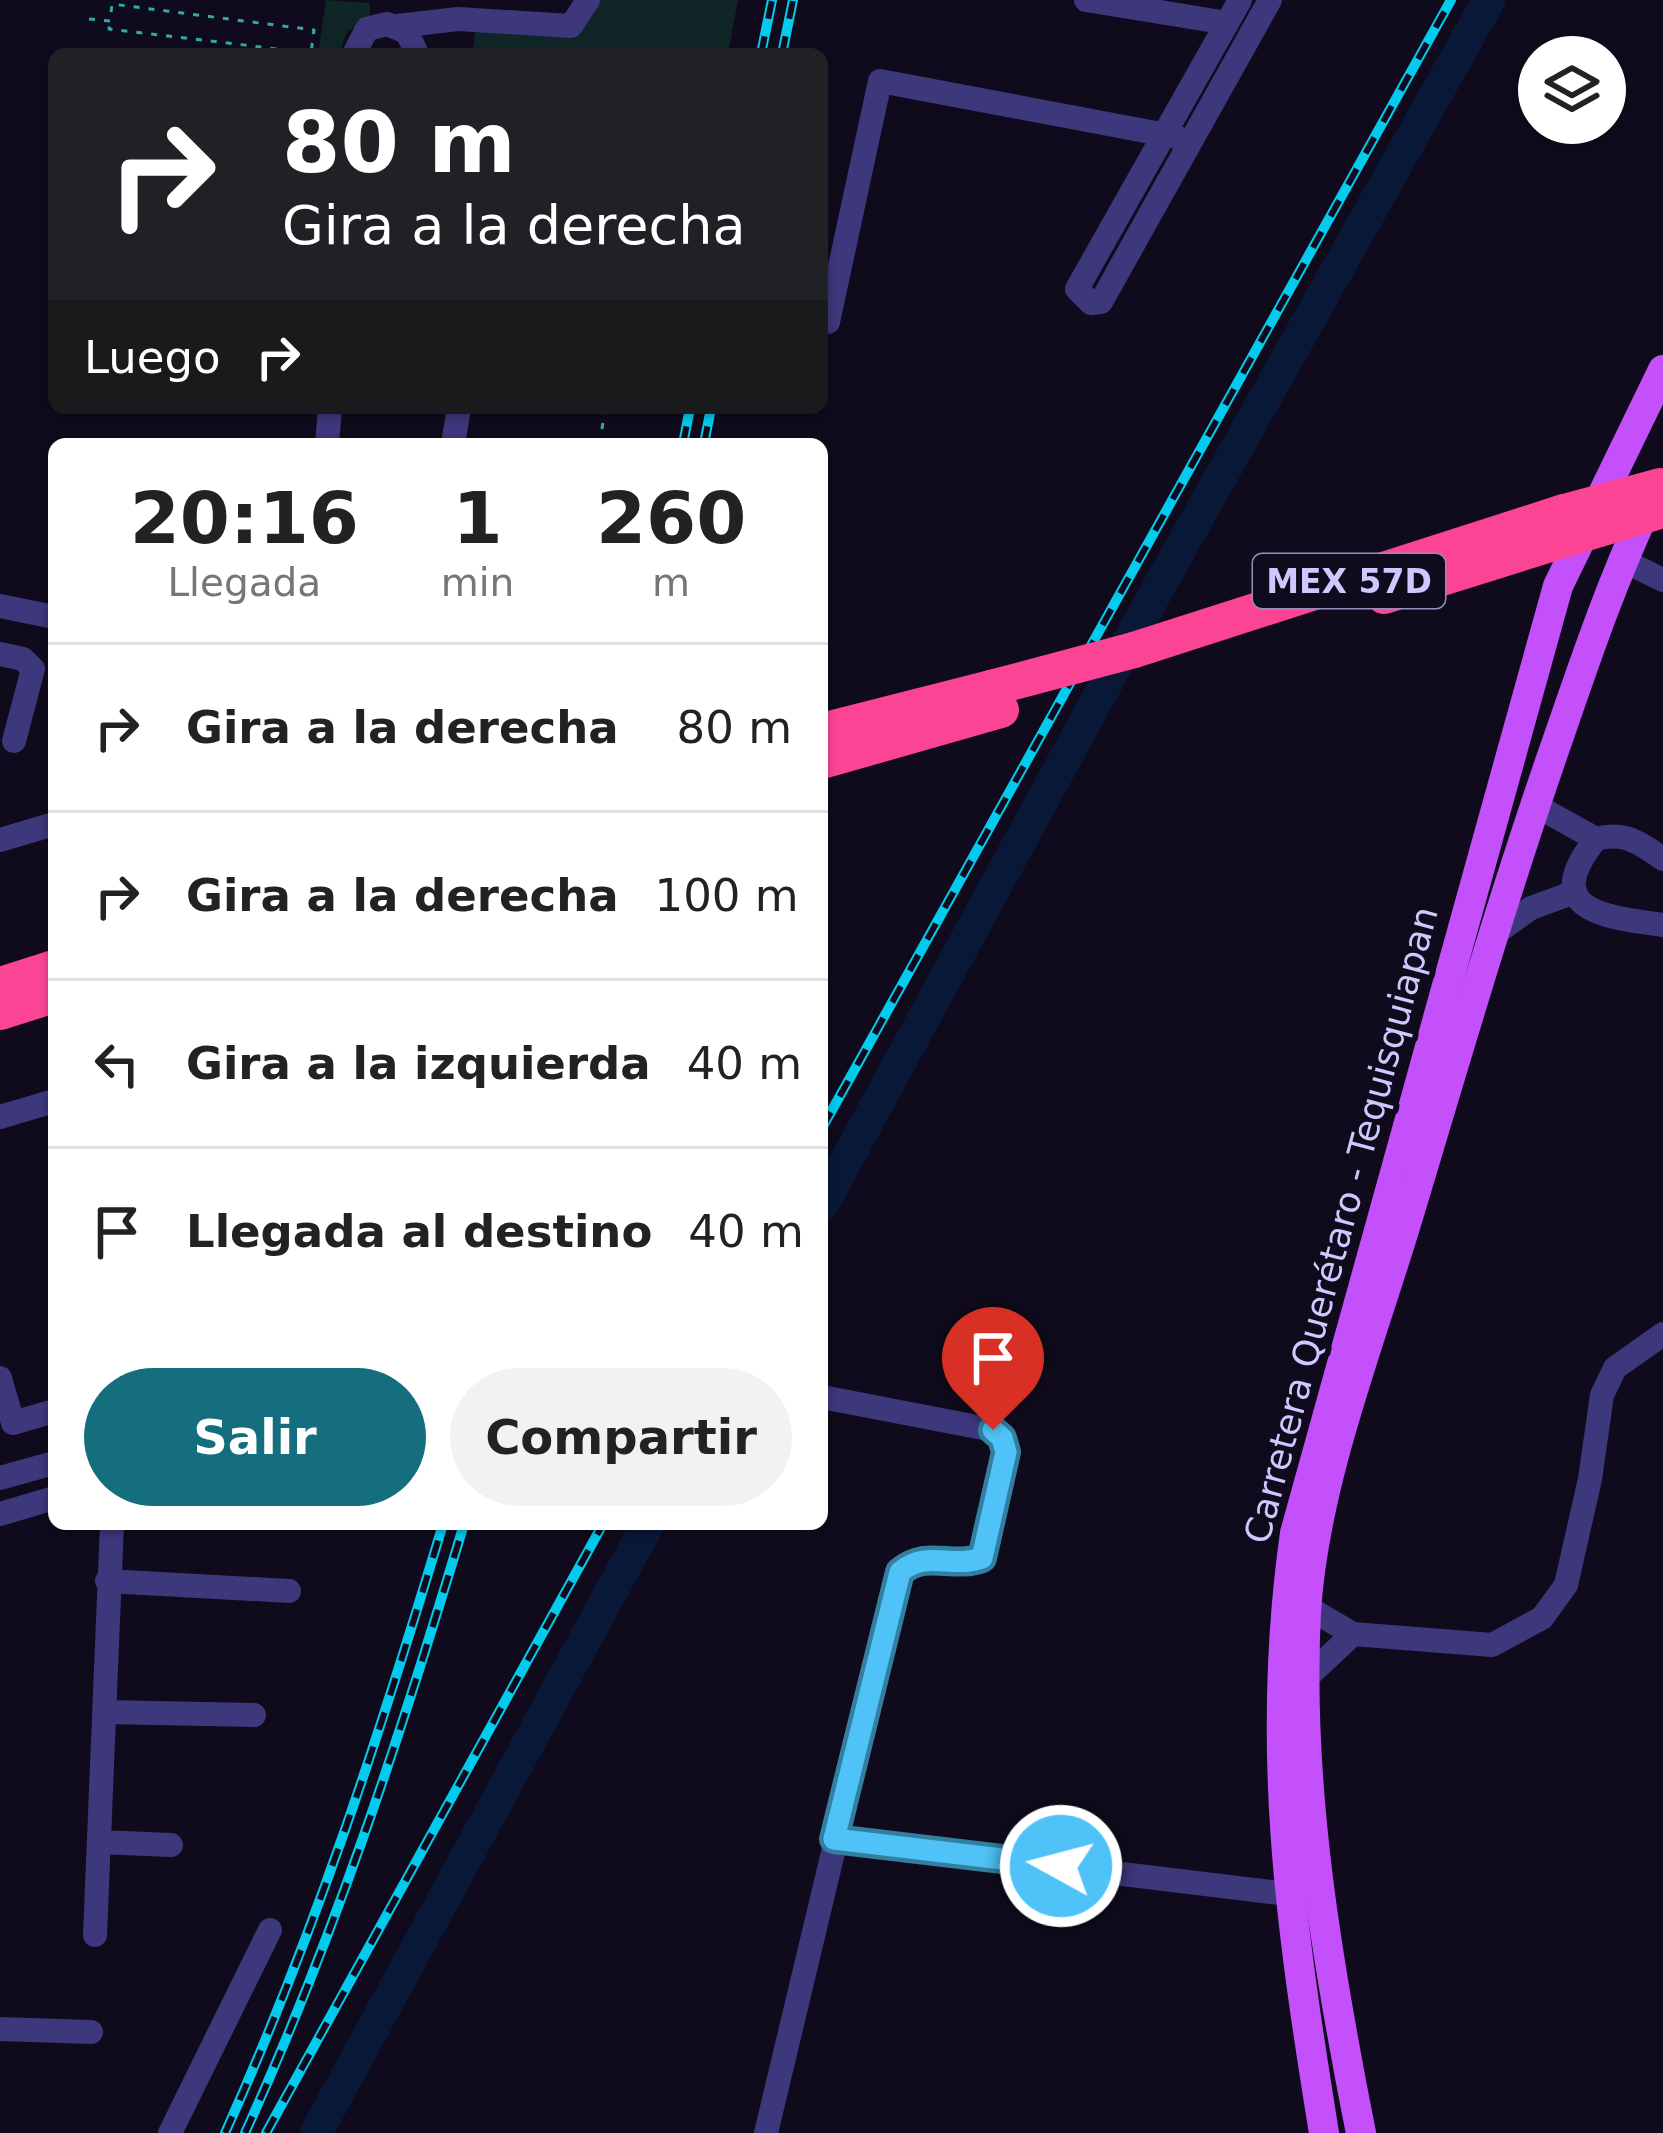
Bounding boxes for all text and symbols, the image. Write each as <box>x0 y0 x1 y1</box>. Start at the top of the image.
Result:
map controls <box>1518 36 1626 144</box>
button: layers <box>1518 36 1626 144</box>
text: 80 m <box>282 94 516 192</box>
icon: right <box>84 96 240 252</box>
text: Gira a la derecha <box>282 194 746 257</box>
icon: right <box>245 324 311 390</box>
text: Luego <box>84 331 221 384</box>
text: 20:16 <box>130 476 359 560</box>
text: 1 <box>452 476 502 560</box>
text: 260 <box>596 476 746 560</box>
road number: MEX 57D <box>1253 554 1445 608</box>
text: Llegada <box>167 560 321 605</box>
text: min <box>441 560 514 605</box>
text: m <box>652 560 690 605</box>
icon: right <box>84 695 150 761</box>
text: Gira a la derecha <box>186 701 619 754</box>
text: 80 m <box>677 701 792 754</box>
icon: right <box>84 863 150 929</box>
text: Gira a la derecha <box>186 869 619 922</box>
text: 100 m <box>655 869 799 922</box>
street label: Carretera Querétaro - Tequisquiapan <box>1236 902 1446 1548</box>
icon: left <box>84 1031 150 1097</box>
text: Gira a la izquierda <box>186 1037 651 1090</box>
text: 40 m <box>687 1037 802 1090</box>
icon: arrive <box>84 1199 150 1265</box>
text: Llegada al destino <box>186 1205 652 1258</box>
text: 40 m <box>688 1205 804 1258</box>
pin <box>942 1307 1044 1430</box>
icon: arrive <box>960 1325 1026 1391</box>
button: Salir <box>84 1368 426 1506</box>
button: Compartir <box>450 1368 792 1506</box>
position arrow <box>998 1803 1124 1929</box>

